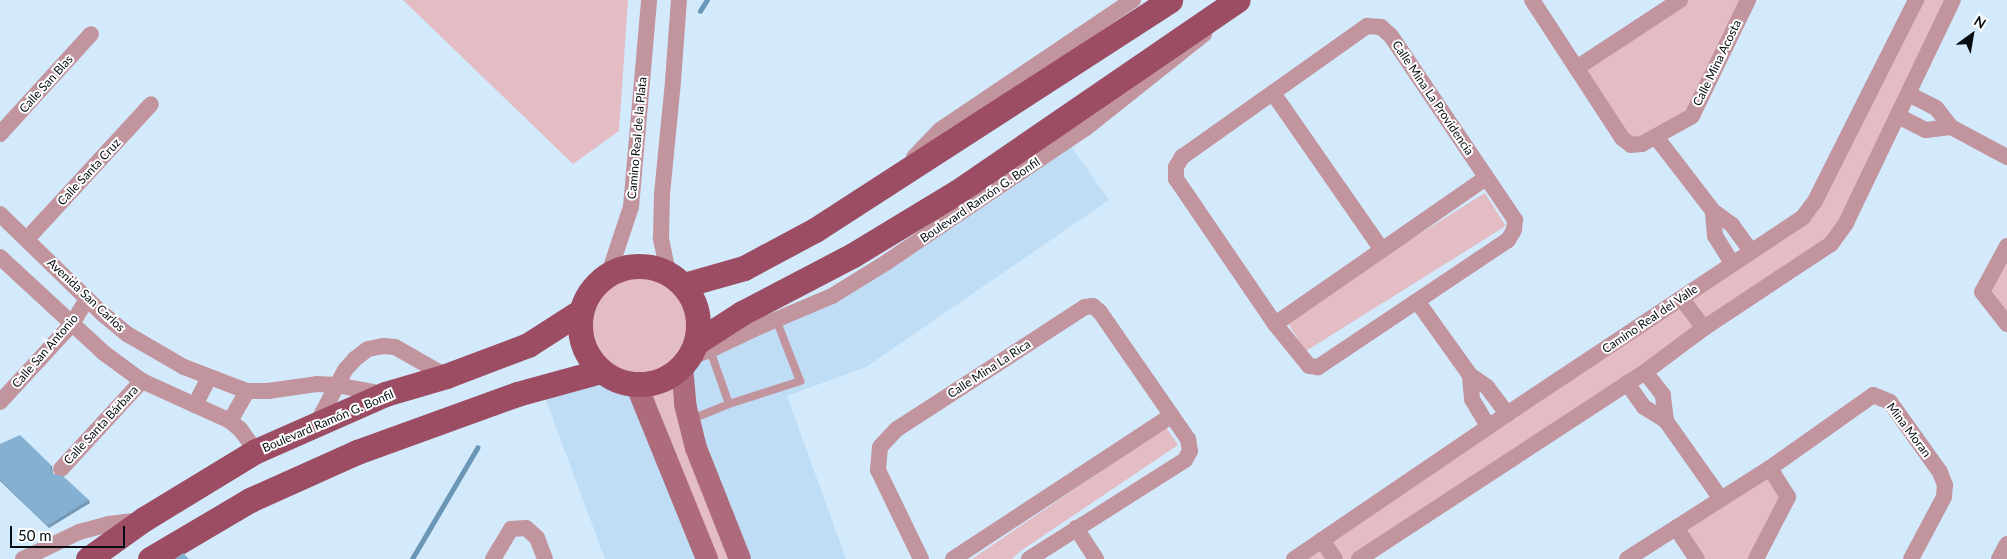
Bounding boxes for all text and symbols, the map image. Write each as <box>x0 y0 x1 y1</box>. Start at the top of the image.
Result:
north arrow <box>1947 10 1997 60</box>
text: N <box>1971 12 1989 32</box>
street label: Calle Mina Acosta <box>1690 17 1744 109</box>
street label: Calle Mina La Providencia <box>1389 38 1477 158</box>
street label: Calle San Blas <box>16 52 76 116</box>
street label: Camino Real de la Plata <box>624 76 650 200</box>
street label: Calle Santa Cruz <box>54 136 124 208</box>
street label: Boulevard Ramón G. Bonfil <box>917 154 1043 246</box>
street label: Avenida San Carlos <box>44 255 128 335</box>
street label: Camino Real del Valle <box>1599 281 1701 357</box>
street label: Calle San Antonio <box>9 311 81 391</box>
street label: Calle Mina La Rica <box>945 337 1033 401</box>
street label: Calle Santa Bárbara <box>61 383 141 467</box>
street label: Boulevard Ramón G. Bonfil <box>260 387 396 455</box>
street label: Mina Moran <box>1884 400 1934 460</box>
scale bar <box>12 516 128 548</box>
text: 50 m <box>18 526 52 544</box>

